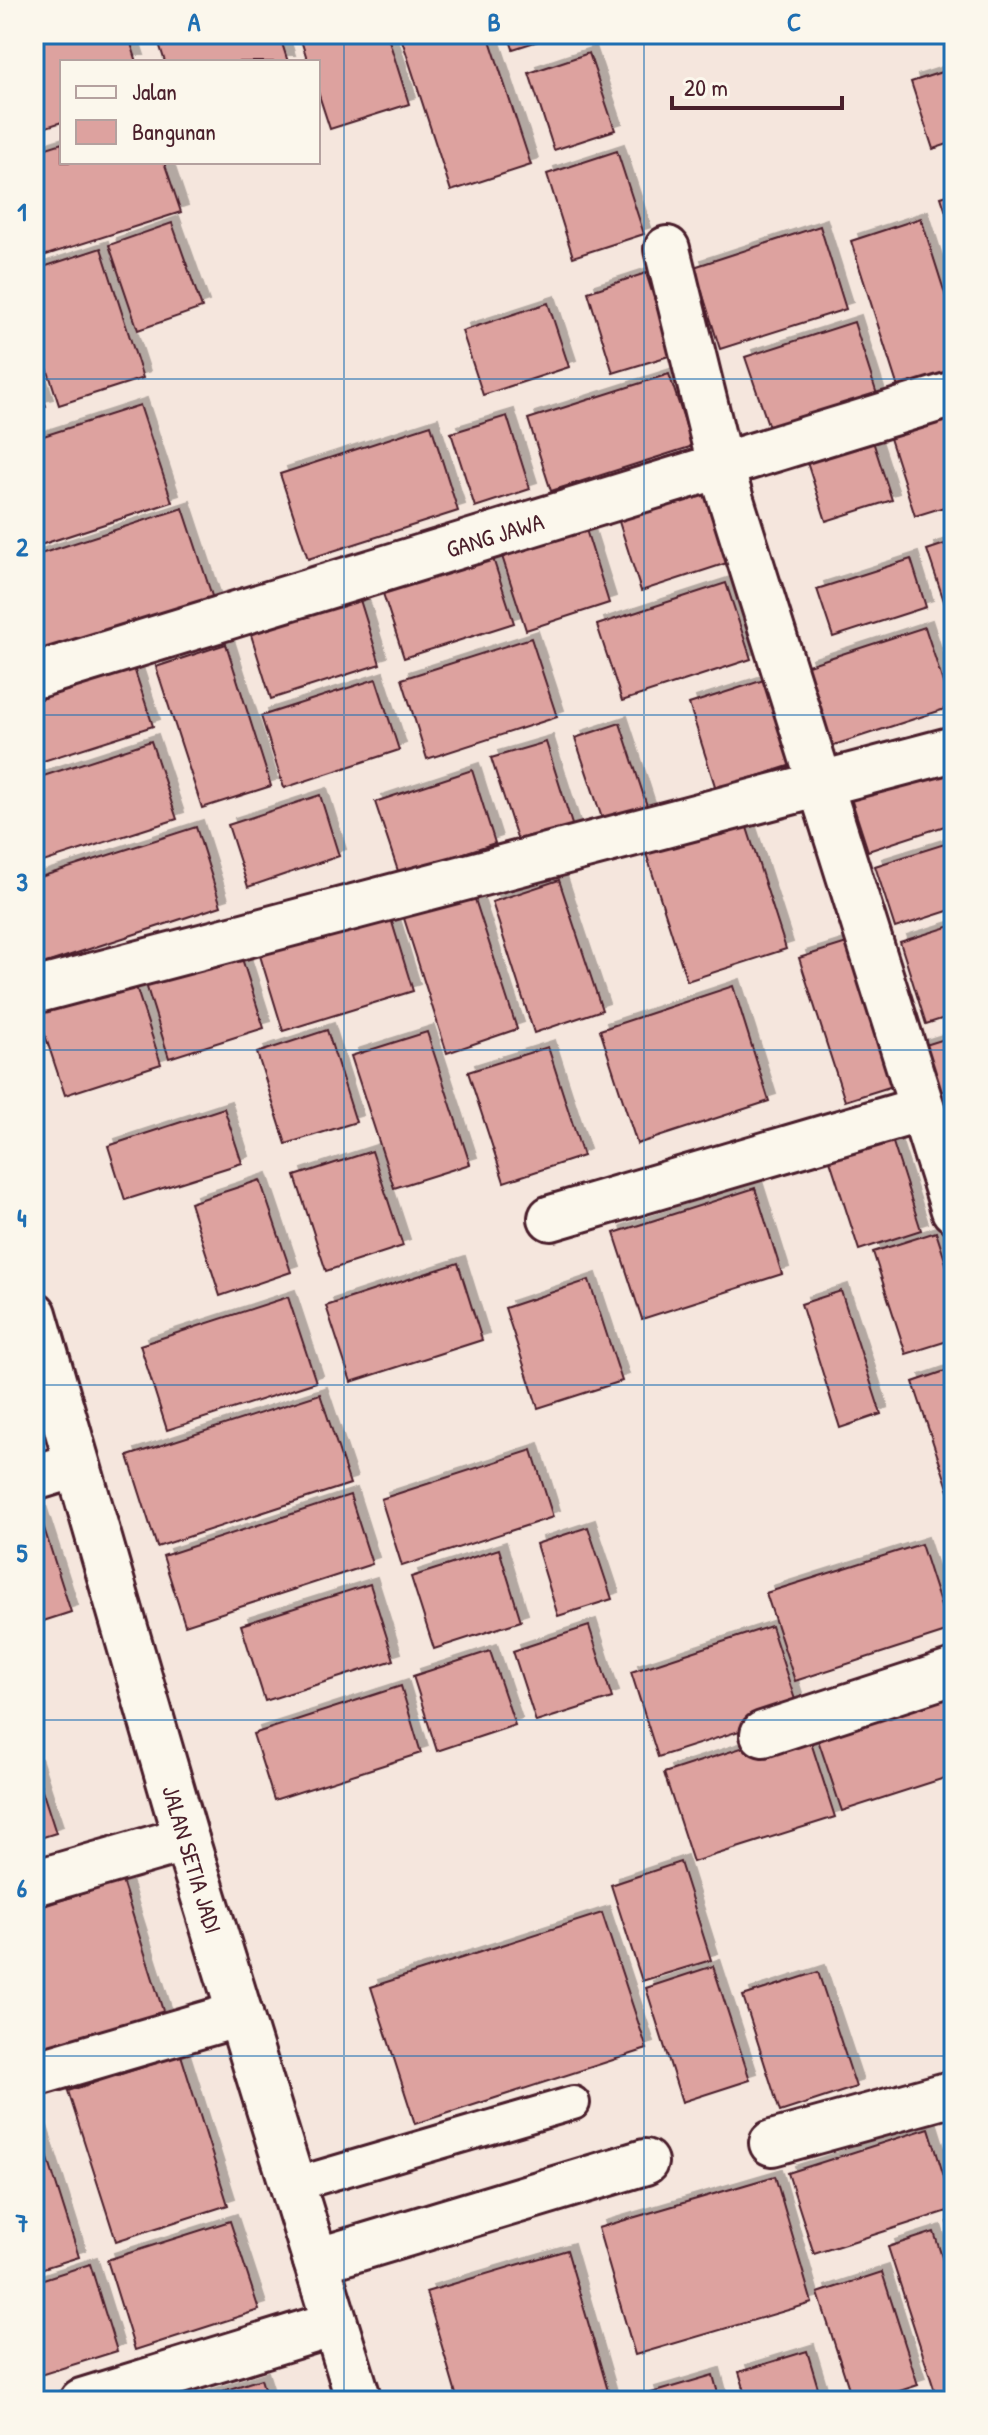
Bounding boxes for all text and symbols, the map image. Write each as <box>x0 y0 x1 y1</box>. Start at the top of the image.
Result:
text: A <box>188 4 201 39</box>
text: B <box>487 4 501 39</box>
text: C <box>787 4 801 39</box>
legend <box>60 60 320 164</box>
scale bar <box>672 60 842 110</box>
text: 20 m <box>684 71 728 103</box>
text: Jalan <box>132 75 177 107</box>
text: Bangunan <box>132 115 216 147</box>
text: 1 <box>17 194 27 229</box>
street label: GANG JAWA <box>442 505 548 565</box>
text: 2 <box>16 529 29 564</box>
text: 3 <box>16 864 28 899</box>
text: 4 <box>17 1200 27 1235</box>
text: 5 <box>17 1535 28 1570</box>
street label: JALAN SETIA JADI <box>155 1782 230 1937</box>
text: 6 <box>17 1870 28 1905</box>
text: 7 <box>15 2205 29 2240</box>

